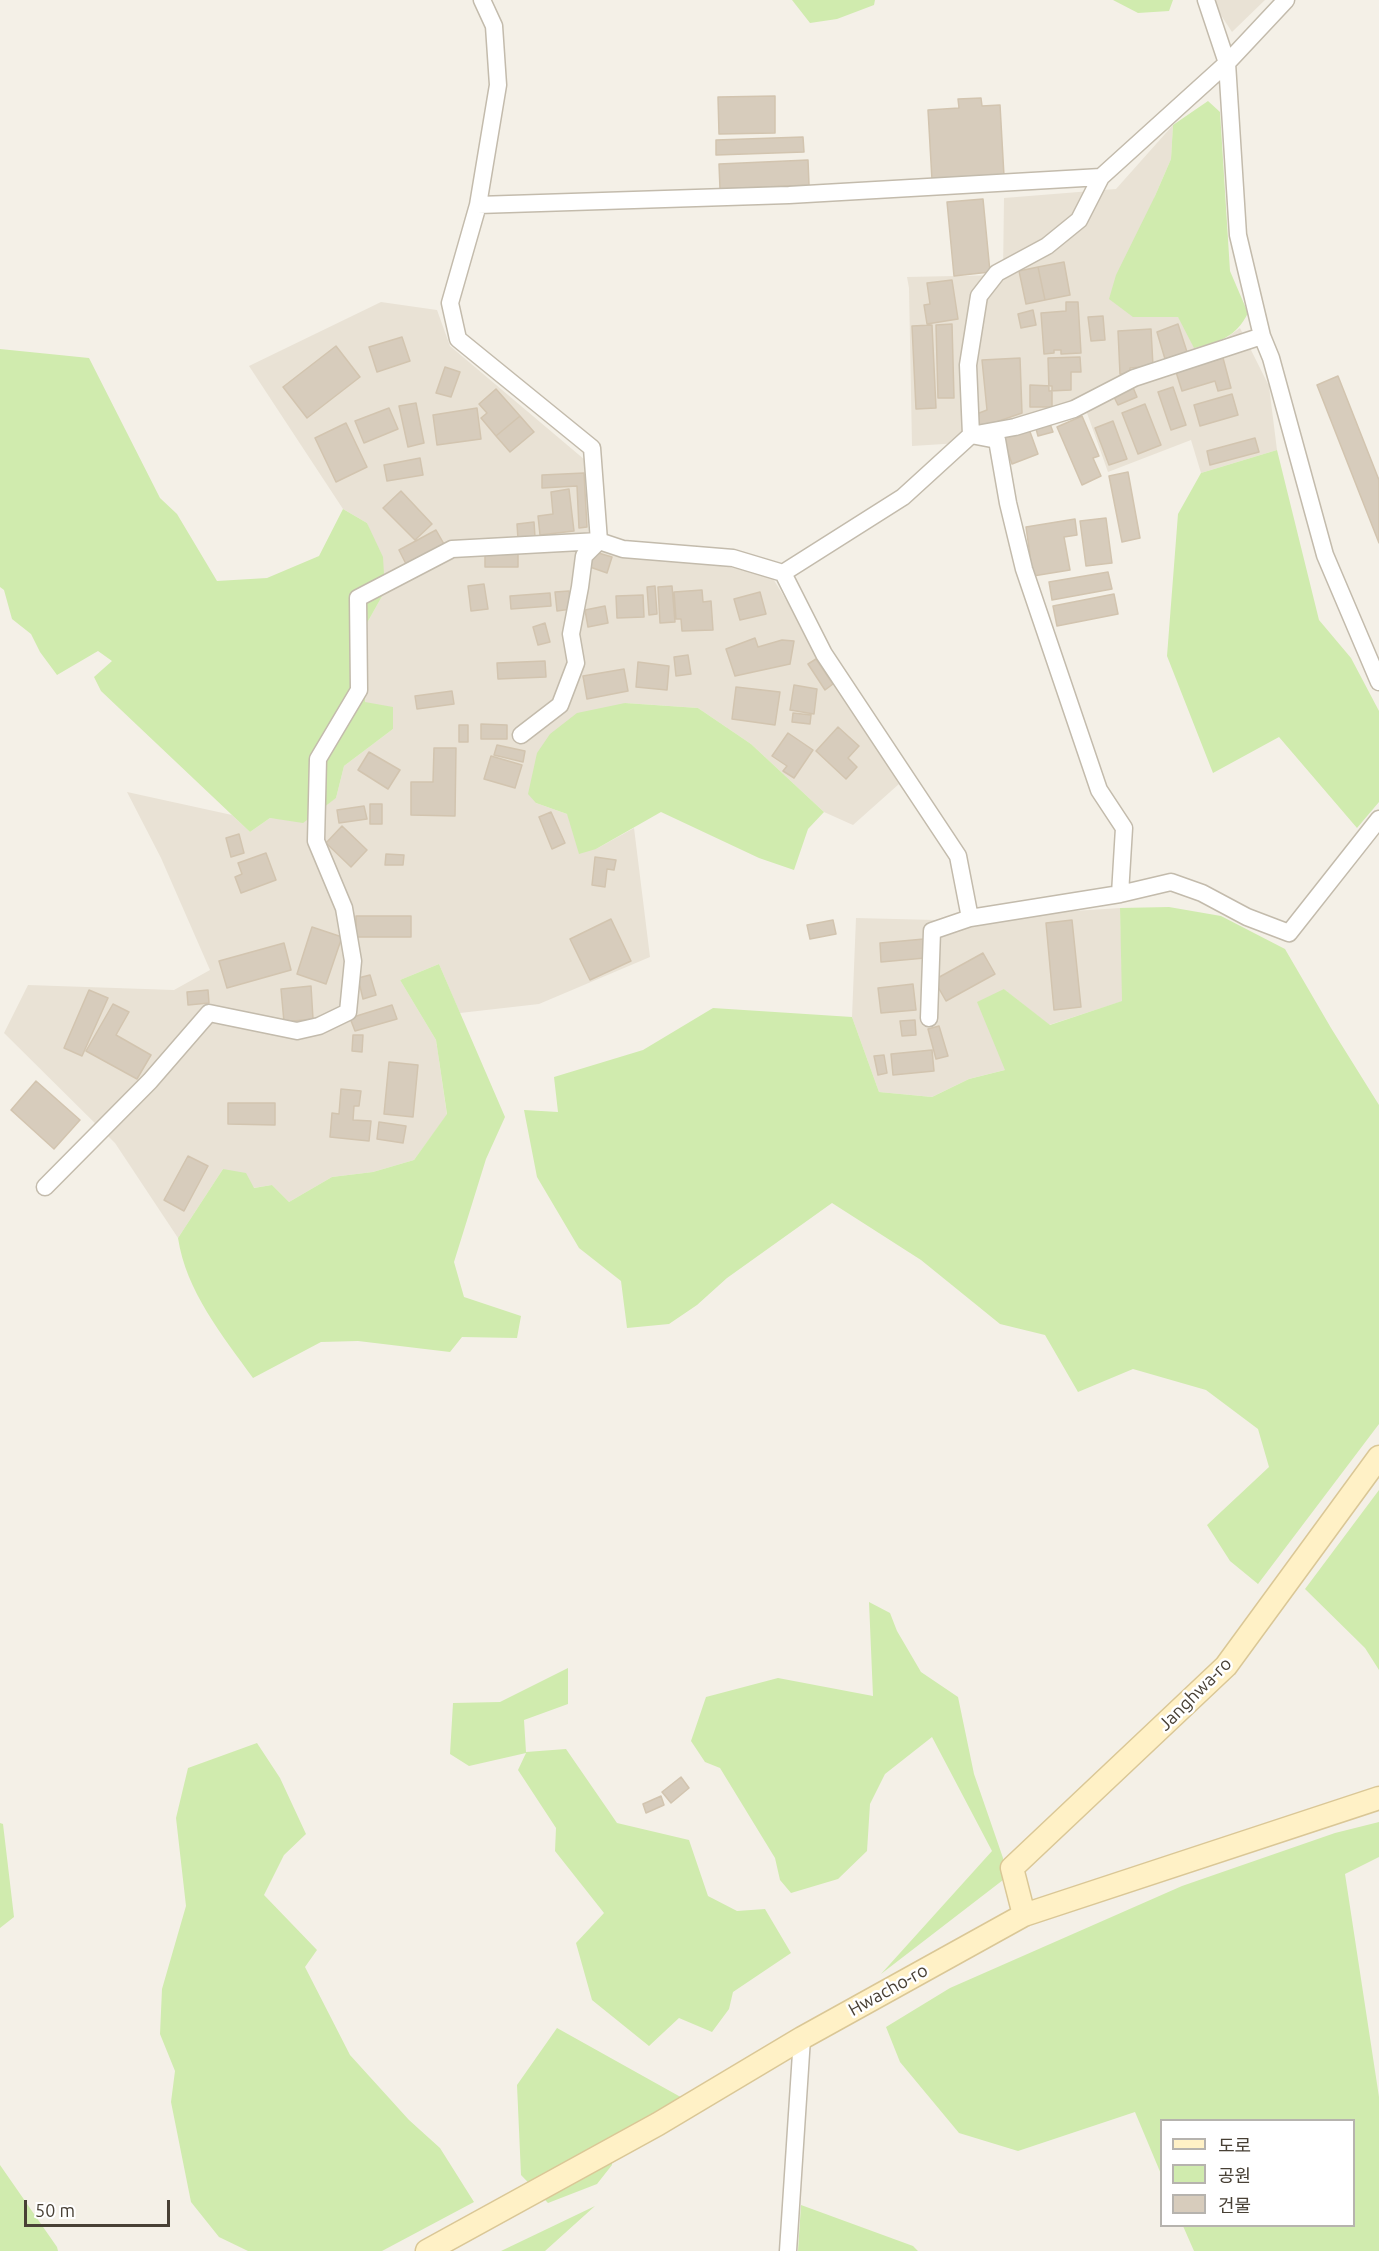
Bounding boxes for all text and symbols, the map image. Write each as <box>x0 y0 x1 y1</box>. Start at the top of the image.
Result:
street label: Janghwa-ro <box>1154 1653 1236 1735</box>
street label: Hwacho-ro <box>845 1959 931 2021</box>
legend <box>1160 2119 1355 2227</box>
text: 도로 <box>1218 2135 1251 2155</box>
text: 공원 <box>1218 2165 1251 2185</box>
scale bar <box>27 2188 172 2226</box>
text: 건물 <box>1218 2195 1251 2215</box>
text: 50 m <box>35 2200 75 2220</box>

